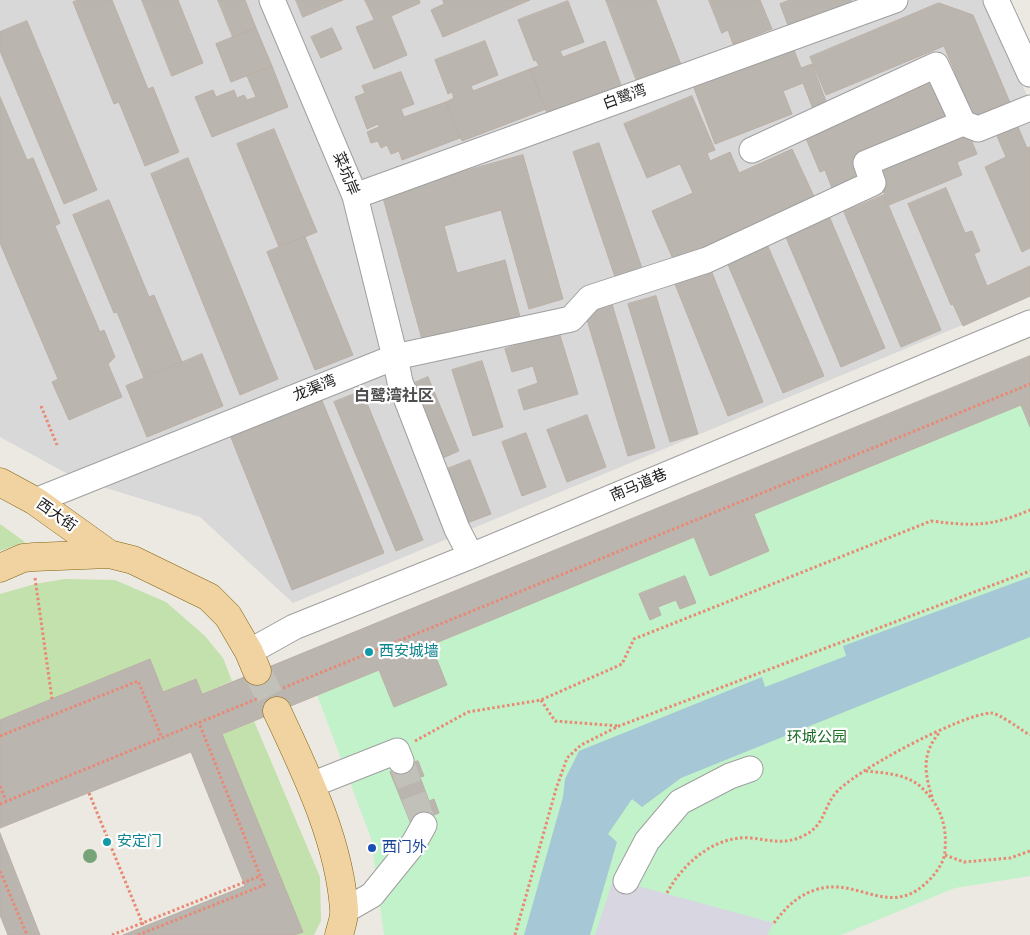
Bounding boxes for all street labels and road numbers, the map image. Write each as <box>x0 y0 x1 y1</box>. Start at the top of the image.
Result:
street label: 白鹭湾 <box>601 82 649 114</box>
street label: 菜坑岸 <box>328 150 362 198</box>
street label: 龙渠湾 <box>291 372 339 406</box>
street label: 南马道巷 <box>608 466 670 506</box>
street label: 西大街 <box>32 496 80 536</box>

